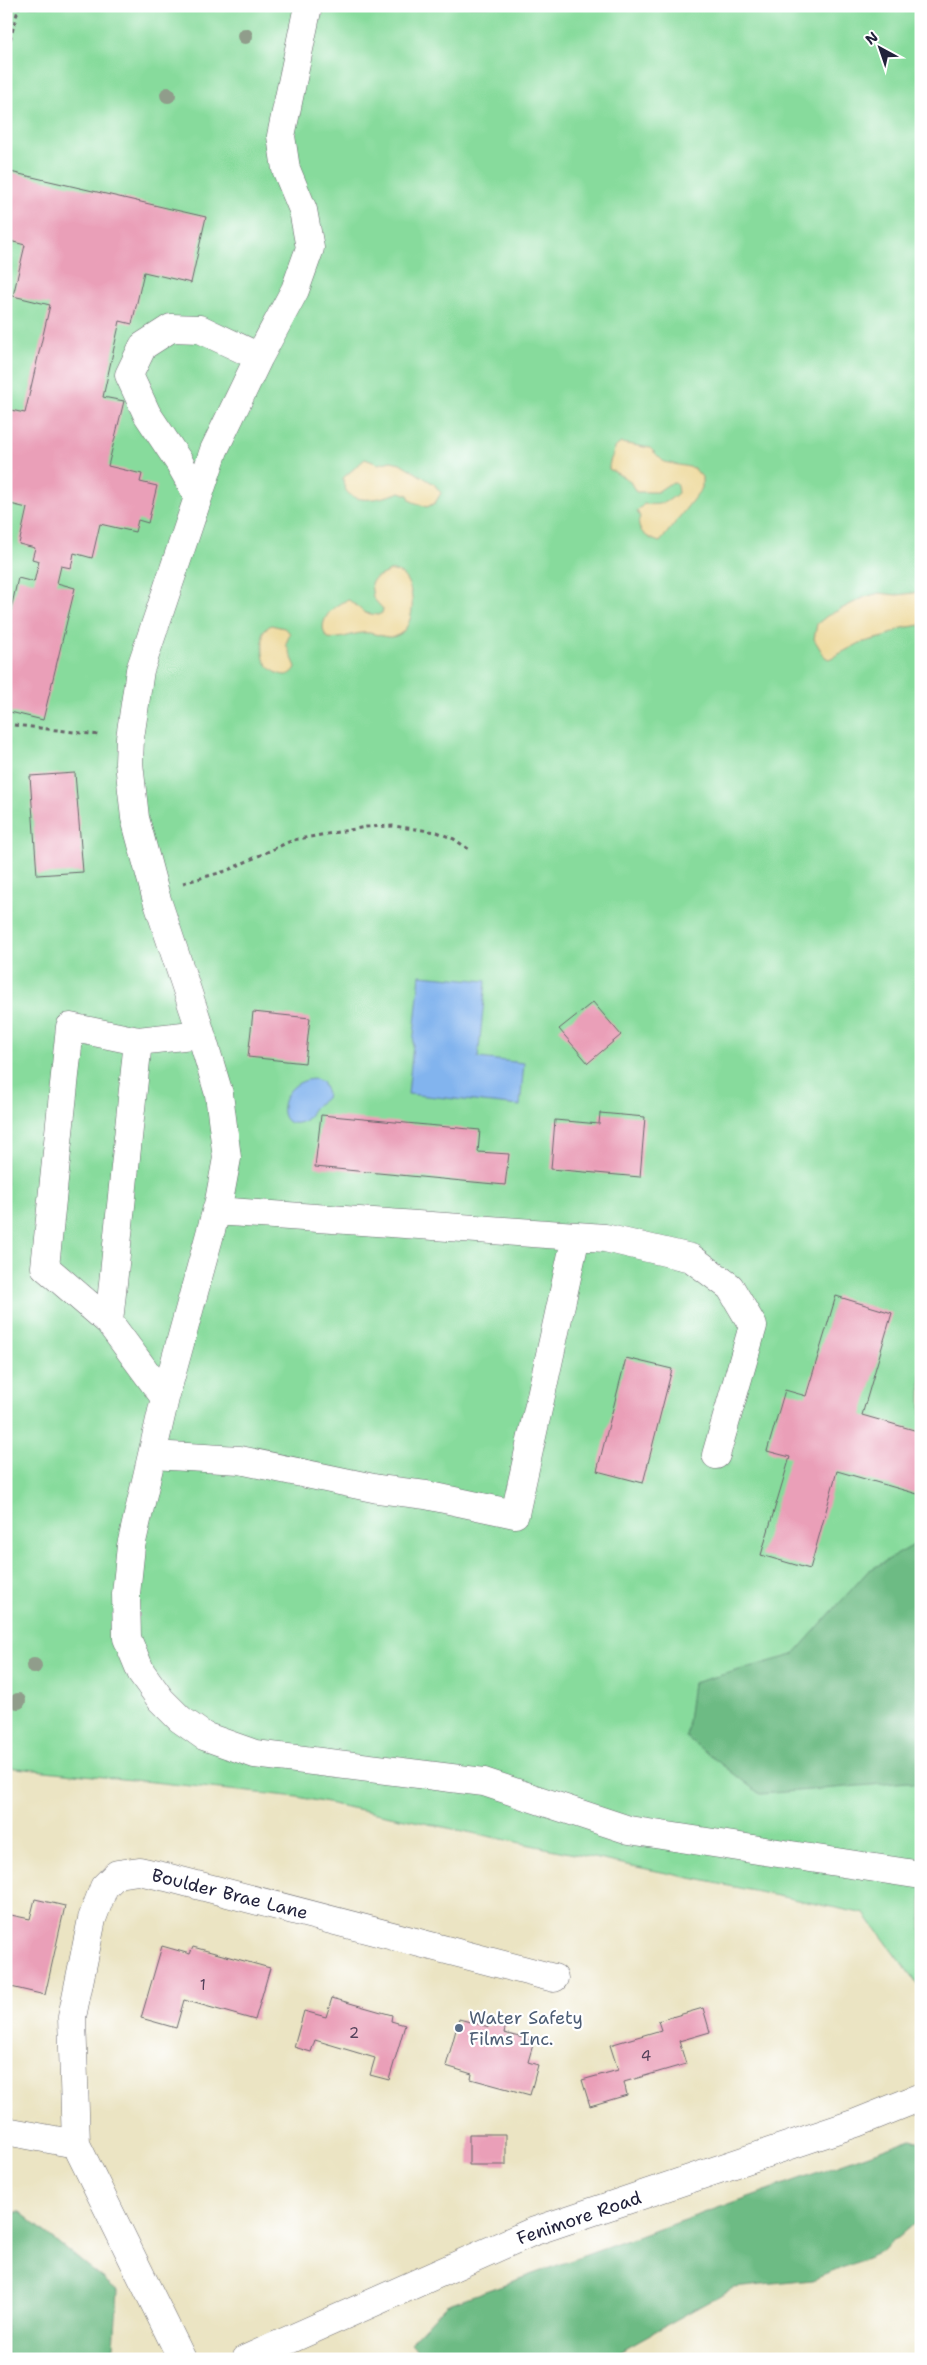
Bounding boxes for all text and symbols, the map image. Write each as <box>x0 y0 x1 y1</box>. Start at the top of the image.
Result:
north arrow <box>854 22 904 72</box>
text: N <box>862 28 882 49</box>
street label: Boulder Brae Lane <box>149 1863 311 1925</box>
house number: 1 <box>200 1975 206 1995</box>
place label: Water Safety Films Inc. <box>469 2006 583 2051</box>
marker: Water Safety Films Inc. <box>453 2022 465 2034</box>
house number: 2 <box>349 2023 359 2043</box>
house number: 4 <box>641 2046 651 2066</box>
street label: Fenimore Road <box>514 2185 644 2251</box>

